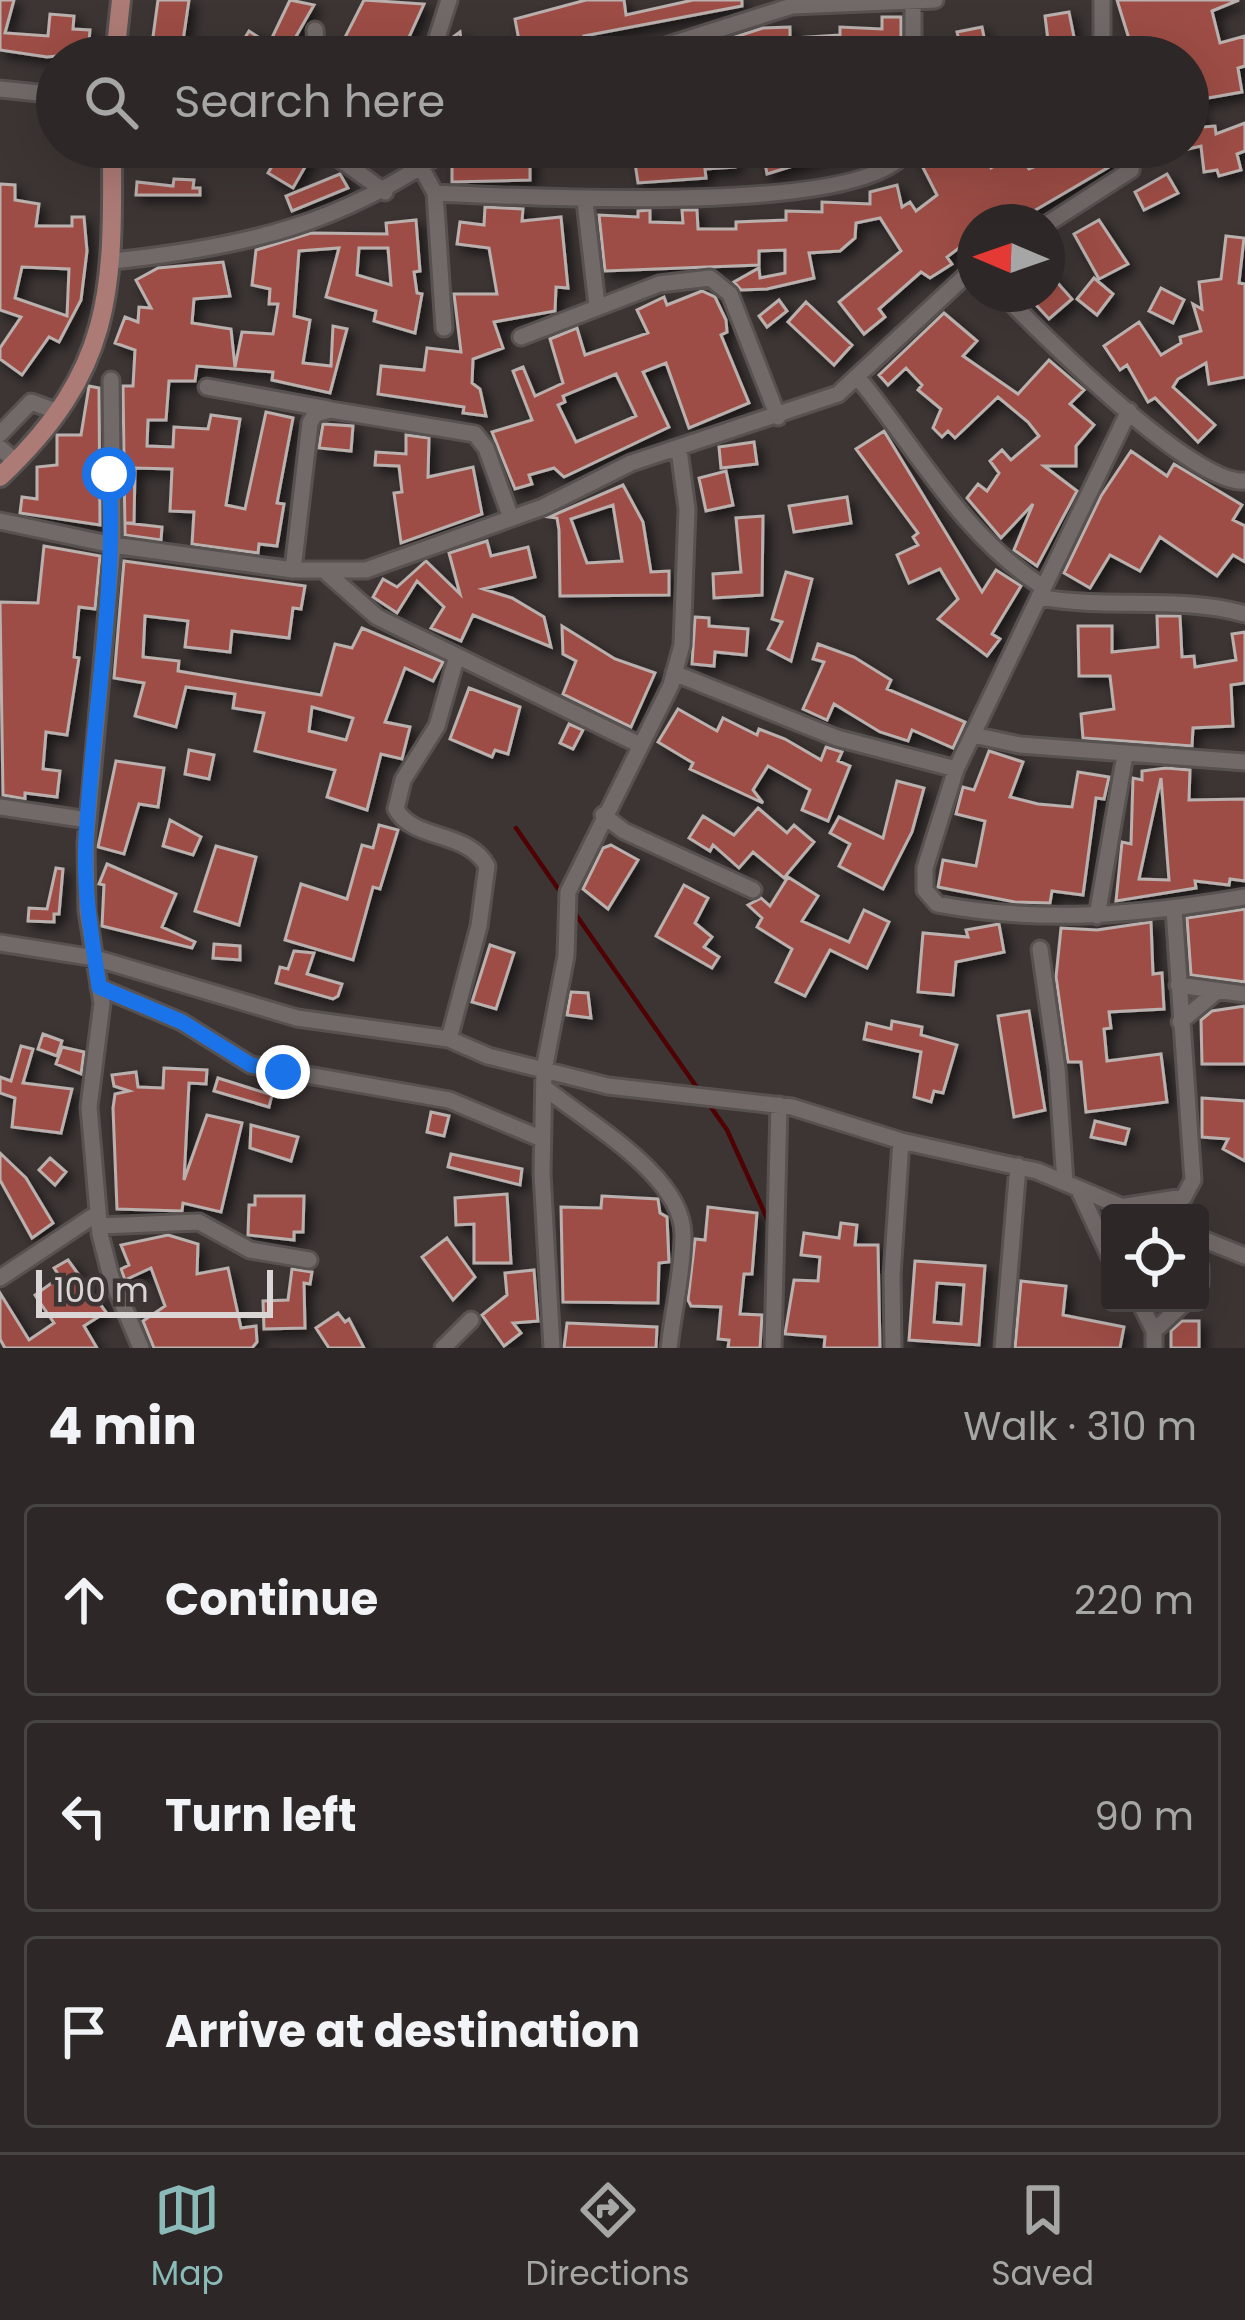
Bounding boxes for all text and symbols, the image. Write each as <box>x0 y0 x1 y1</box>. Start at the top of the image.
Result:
search box <box>36 36 1209 168</box>
icon: search <box>78 69 144 135</box>
text: Search here <box>174 70 445 133</box>
north arrow <box>957 204 1065 312</box>
route start <box>82 447 136 501</box>
route end <box>256 1045 310 1099</box>
map controls <box>1101 1204 1209 1312</box>
button: locate <box>1101 1204 1209 1312</box>
scale bar <box>36 1264 273 1317</box>
text: 100 m <box>54 1267 149 1314</box>
text: 4 min <box>48 1390 197 1462</box>
text: Walk · 310 m <box>963 1399 1197 1454</box>
icon: ahead <box>51 1567 117 1633</box>
text: Continue <box>165 1568 378 1631</box>
text: 220 m <box>1074 1573 1194 1628</box>
icon: left <box>51 1783 117 1849</box>
text: Turn left <box>165 1784 357 1847</box>
text: 90 m <box>1094 1789 1194 1844</box>
icon: arrive <box>51 1999 117 2065</box>
text: Arrive at destination <box>165 2000 640 2063</box>
tab: Map <box>151 2177 224 2299</box>
tab: Directions <box>526 2177 689 2299</box>
tab: Saved <box>991 2177 1094 2299</box>

